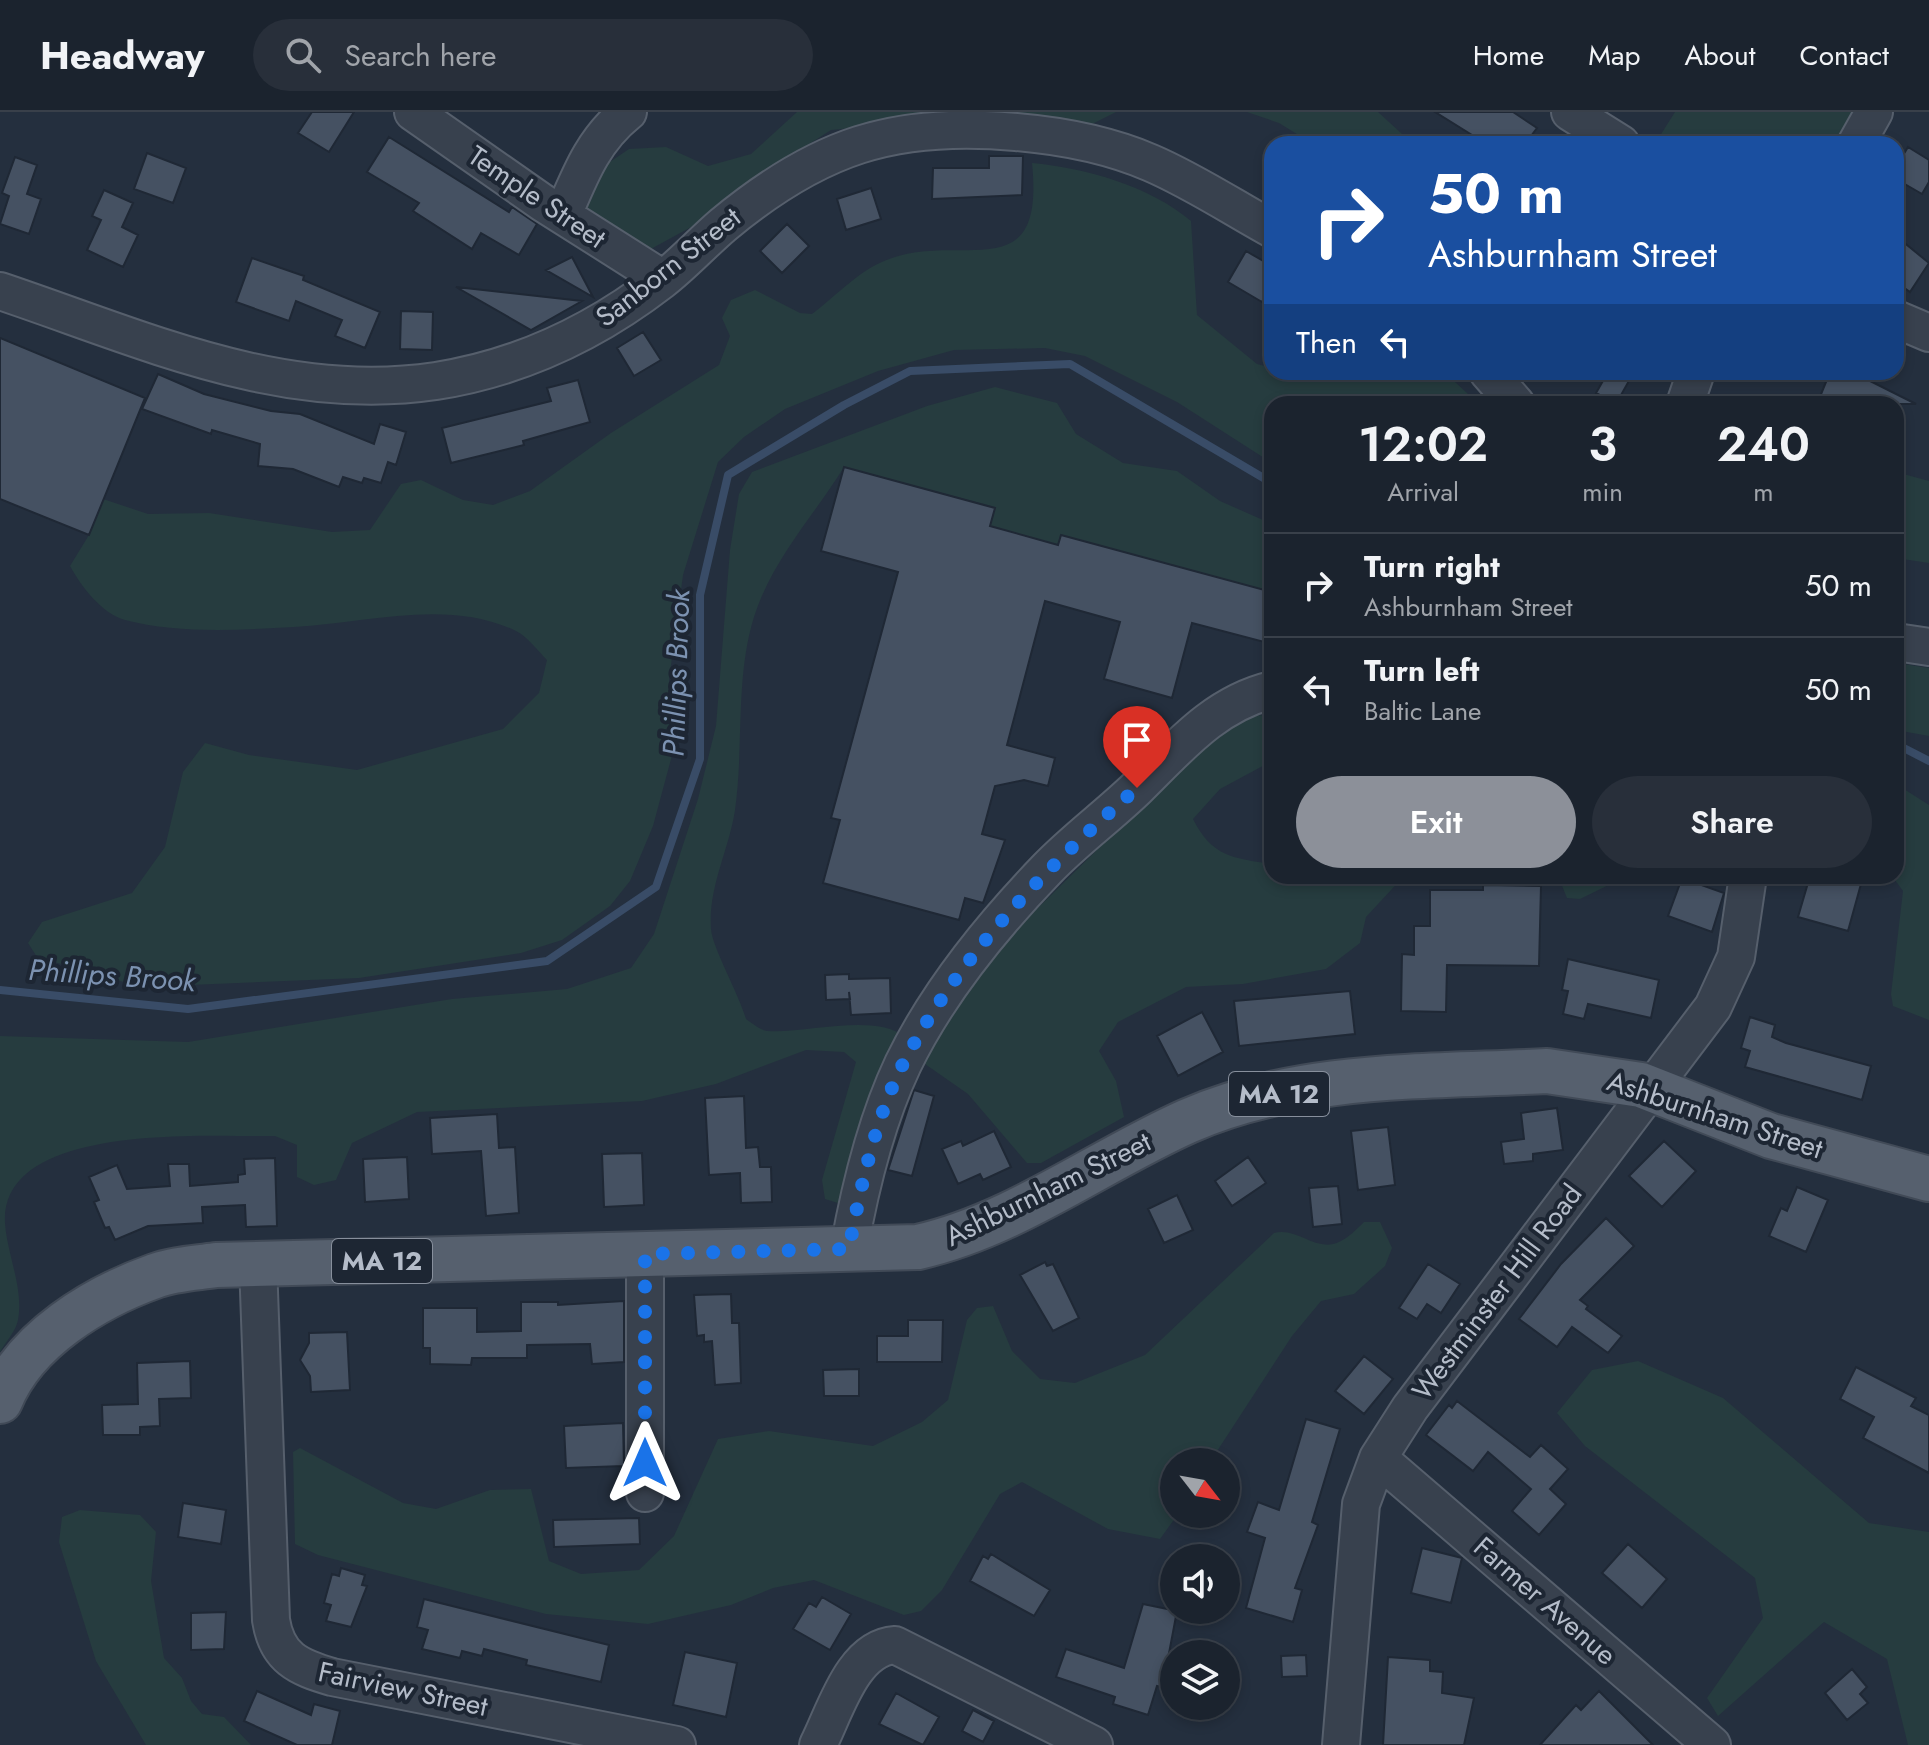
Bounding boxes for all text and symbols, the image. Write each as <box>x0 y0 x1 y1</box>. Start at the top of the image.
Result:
search box <box>253 19 813 91</box>
text: Headway <box>40 28 205 83</box>
icon: search <box>281 33 325 77</box>
text: Search here <box>345 34 496 77</box>
text: Home <box>1473 35 1544 76</box>
text: Map <box>1588 35 1640 76</box>
text: About <box>1684 35 1756 76</box>
text: Contact <box>1800 35 1889 76</box>
street label: Temple Street <box>460 136 614 258</box>
text: 50 m <box>1428 153 1564 234</box>
icon: right <box>1296 168 1400 272</box>
street label: Sanborn Street <box>587 197 750 337</box>
text: Ashburnham Street <box>1428 228 1717 280</box>
icon: left <box>1373 320 1417 364</box>
text: Then <box>1296 321 1357 364</box>
text: 12:02 <box>1358 410 1488 479</box>
text: 3 <box>1588 410 1617 479</box>
text: 240 <box>1717 410 1810 479</box>
text: Arrival <box>1387 473 1459 511</box>
text: min <box>1582 473 1623 511</box>
text: m <box>1753 473 1774 511</box>
text: Turn right <box>1364 545 1500 588</box>
icon: right <box>1296 563 1340 607</box>
text: 50 m <box>1805 564 1872 607</box>
water label: Phillips Brook <box>652 587 700 757</box>
text: Ashburnham Street <box>1364 588 1573 626</box>
text: Turn left <box>1364 649 1479 692</box>
icon: left <box>1296 667 1340 711</box>
text: 50 m <box>1805 668 1872 711</box>
text: Baltic Lane <box>1364 692 1481 730</box>
pin <box>1103 706 1171 788</box>
icon: arrive <box>1115 718 1159 762</box>
button: Exit <box>1296 776 1576 868</box>
button: Share <box>1592 776 1872 868</box>
water label: Phillips Brook <box>27 948 198 1002</box>
street label: Ashburnham Street <box>1602 1061 1828 1169</box>
road number: MA 12 <box>1229 1072 1329 1116</box>
street label: Ashburnham Street <box>938 1121 1158 1257</box>
street label: Westminster Hill Road <box>1402 1175 1592 1409</box>
road number: MA 12 <box>332 1239 432 1283</box>
position arrow <box>603 1421 687 1505</box>
north arrow <box>1160 1448 1240 1528</box>
map controls <box>1160 1448 1240 1720</box>
street label: Farmer Avenue <box>1464 1527 1626 1675</box>
button: sound <box>1160 1544 1240 1624</box>
button: layers <box>1160 1640 1240 1720</box>
street label: Fairview Street <box>315 1651 492 1727</box>

